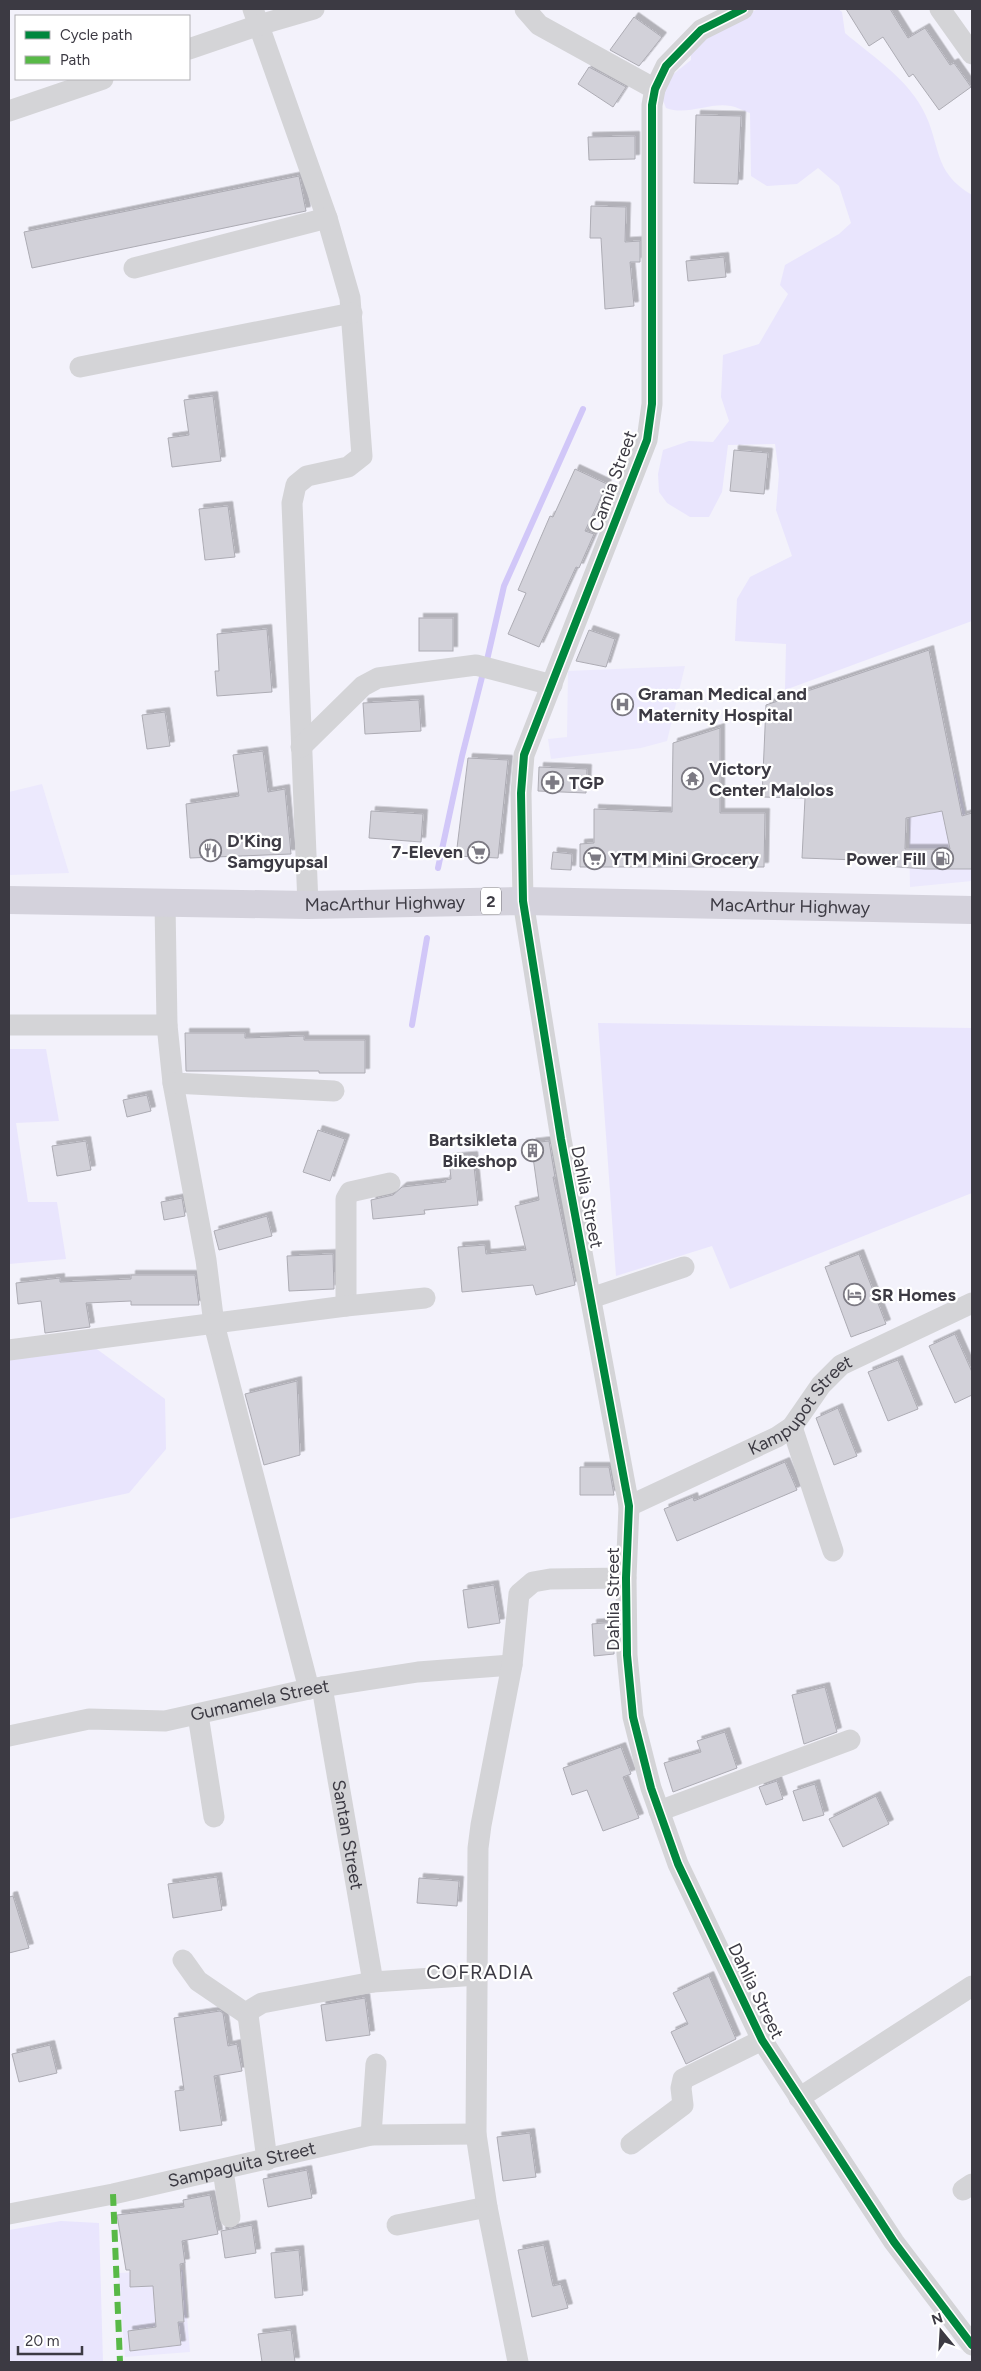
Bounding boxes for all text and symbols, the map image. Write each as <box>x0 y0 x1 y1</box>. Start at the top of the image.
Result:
legend <box>15 15 190 80</box>
text: Cycle path <box>60 26 132 44</box>
text: Path <box>60 51 90 69</box>
street label: Camia Street <box>585 427 641 534</box>
place label: Graman Medical and Maternity Hospital <box>638 683 807 726</box>
hospital icon: Graman Medical and Maternity Hospital <box>610 692 634 716</box>
place label: Victory Center Malolos <box>709 758 834 801</box>
temple icon: Victory Center Malolos <box>681 767 705 791</box>
pharmacy icon: TGP <box>541 771 565 795</box>
place label: TGP <box>569 772 604 794</box>
place label: D'King Samgyupsal <box>227 830 328 873</box>
restaurant icon: D'King Samgyupsal <box>199 839 223 863</box>
supermarket icon: 7-Eleven <box>467 840 491 864</box>
place label: 7-Eleven <box>391 841 463 863</box>
supermarket icon: YTM Mini Grocery <box>582 847 606 871</box>
fuel station icon: Power Fill <box>930 847 954 871</box>
place label: YTM Mini Grocery <box>610 848 760 870</box>
place label: Power Fill <box>846 848 926 870</box>
road number: 2 <box>481 888 501 914</box>
street label: MacArthur Highway <box>304 891 466 916</box>
street label: MacArthur Highway <box>709 894 871 919</box>
place label: Bartsikleta Bikeshop <box>428 1129 517 1172</box>
building icon: Bartsikleta Bikeshop <box>521 1138 545 1162</box>
street label: Dahlia Street <box>566 1144 608 1250</box>
hotel icon: SR Homes <box>843 1283 867 1307</box>
place label: SR Homes <box>871 1284 956 1306</box>
street label: Kampupot Street <box>745 1350 856 1460</box>
street label: Dahlia Street <box>602 1547 624 1651</box>
street label: Gumamela Street <box>188 1675 331 1726</box>
street label: Santan Street <box>327 1778 368 1892</box>
street label: Dahlia Street <box>723 1940 789 2043</box>
district label: COFRADIA <box>426 1960 534 1984</box>
street label: Sampaguita Street <box>166 2137 318 2192</box>
north arrow <box>916 2306 966 2356</box>
text: N <box>929 2309 945 2329</box>
scale bar <box>18 2324 81 2356</box>
text: 20 m <box>25 2332 59 2350</box>

